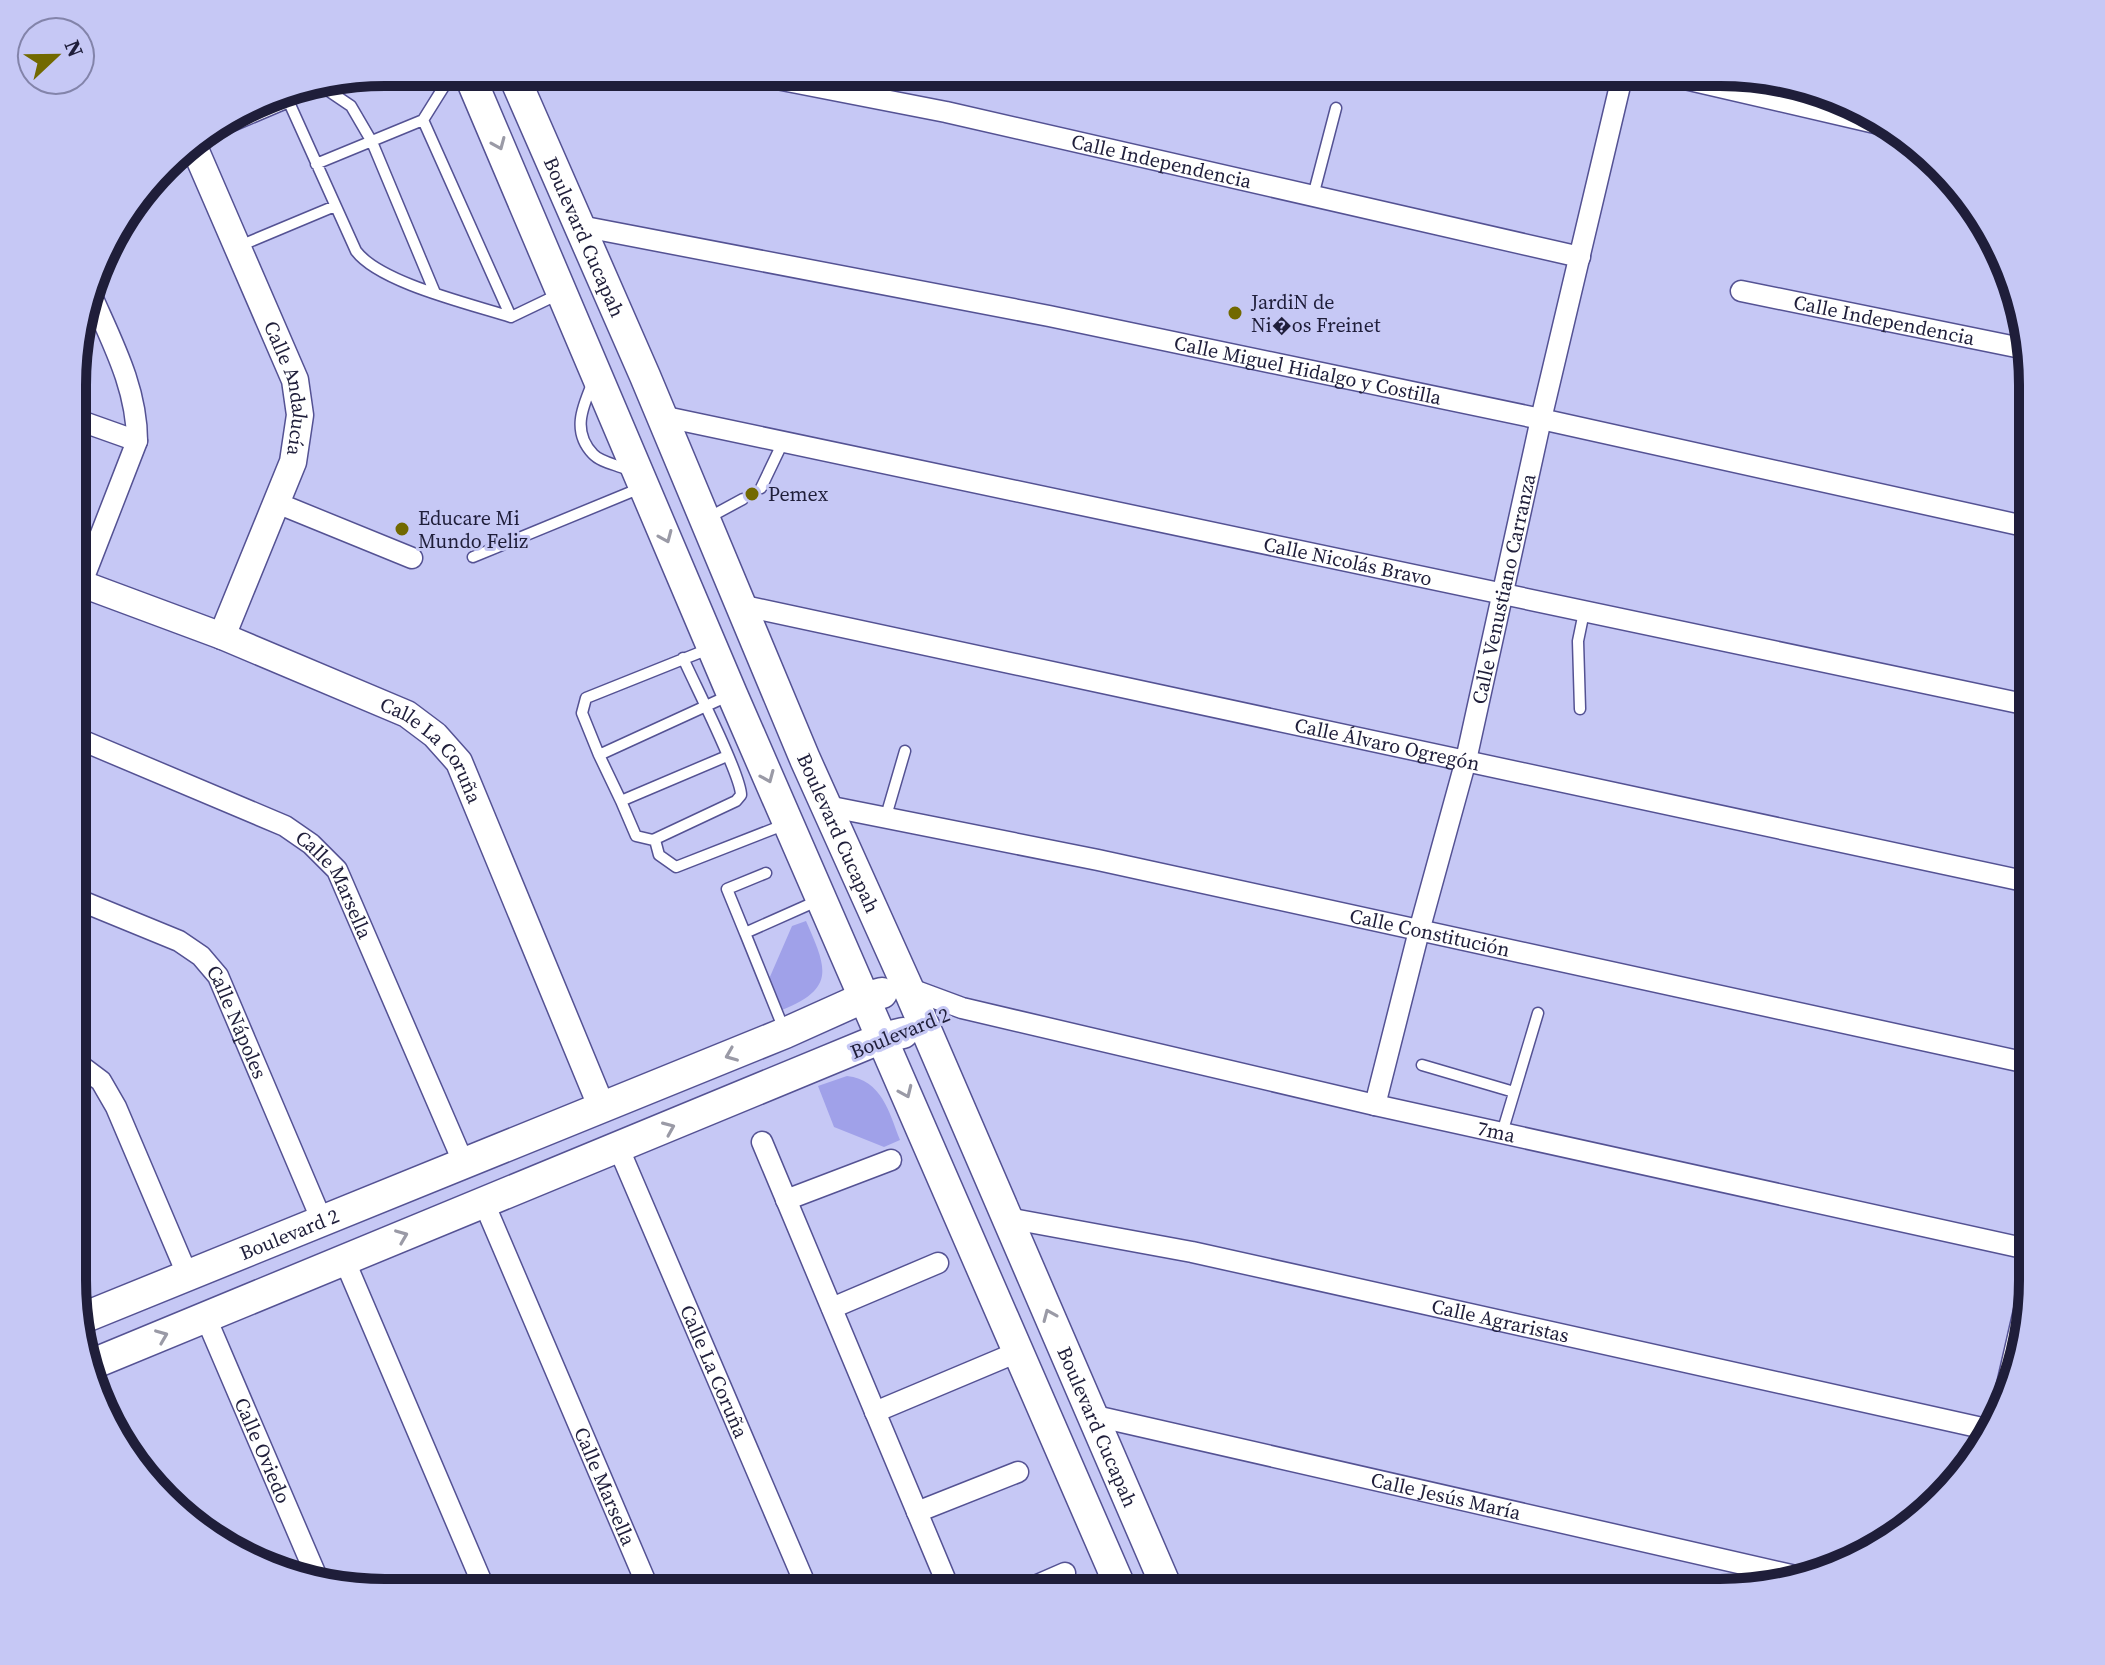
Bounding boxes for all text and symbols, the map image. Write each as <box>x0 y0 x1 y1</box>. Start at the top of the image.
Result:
north arrow <box>16 16 96 96</box>
text: N <box>58 35 91 62</box>
street label: Calle Independencia <box>1069 127 1255 196</box>
one-way arrow <box>489 136 505 150</box>
street label: Boulevard Cucapah <box>537 152 632 322</box>
place label: JardiN de Ni�os Freinet <box>1250 288 1381 339</box>
street label: Calle Independencia <box>1791 288 1978 352</box>
marker: JardiN de Ni�os Freinet <box>1226 304 1244 322</box>
street label: Calle Andalucía <box>257 317 314 458</box>
street label: Calle Miguel Hidalgo y Costilla <box>1172 329 1445 412</box>
street label: Calle Venustiano Carranza <box>1465 470 1543 707</box>
place label: Pemex <box>768 480 829 508</box>
marker: Pemex <box>743 485 761 503</box>
place label: Educare Mi Mundo Feliz <box>418 504 528 555</box>
marker: Educare Mi Mundo Feliz <box>393 520 411 538</box>
one-way arrow <box>657 529 673 543</box>
street label: Calle Nicolás Bravo <box>1261 530 1435 593</box>
street label: Calle La Coruña <box>376 690 489 808</box>
street label: Calle Álvaro Ogregón <box>1292 711 1482 778</box>
street label: Boulevard Cucapah <box>790 749 886 917</box>
one-way arrow <box>758 769 774 783</box>
street label: Calle Marsella <box>290 824 379 944</box>
street label: Calle Constitución <box>1347 901 1513 964</box>
street label: Calle Nápoles <box>200 959 274 1083</box>
street label: Boulevard 2 <box>846 1000 954 1066</box>
one-way arrow <box>725 1046 739 1062</box>
one-way arrow <box>896 1084 912 1098</box>
street label: 7ma <box>1475 1114 1519 1150</box>
one-way arrow <box>661 1121 675 1138</box>
street label: Boulevard 2 <box>235 1201 343 1267</box>
one-way arrow <box>394 1229 408 1246</box>
street label: Calle Agraristas <box>1429 1292 1572 1350</box>
street label: Calle La Coruña <box>673 1300 755 1443</box>
one-way arrow <box>1042 1309 1058 1324</box>
one-way arrow <box>154 1329 168 1346</box>
street label: Boulevard Cucapah <box>1050 1342 1144 1512</box>
street label: Calle Oviedo <box>228 1393 298 1508</box>
street label: Calle Marsella <box>567 1423 643 1551</box>
street label: Calle Jesús María <box>1368 1465 1524 1527</box>

